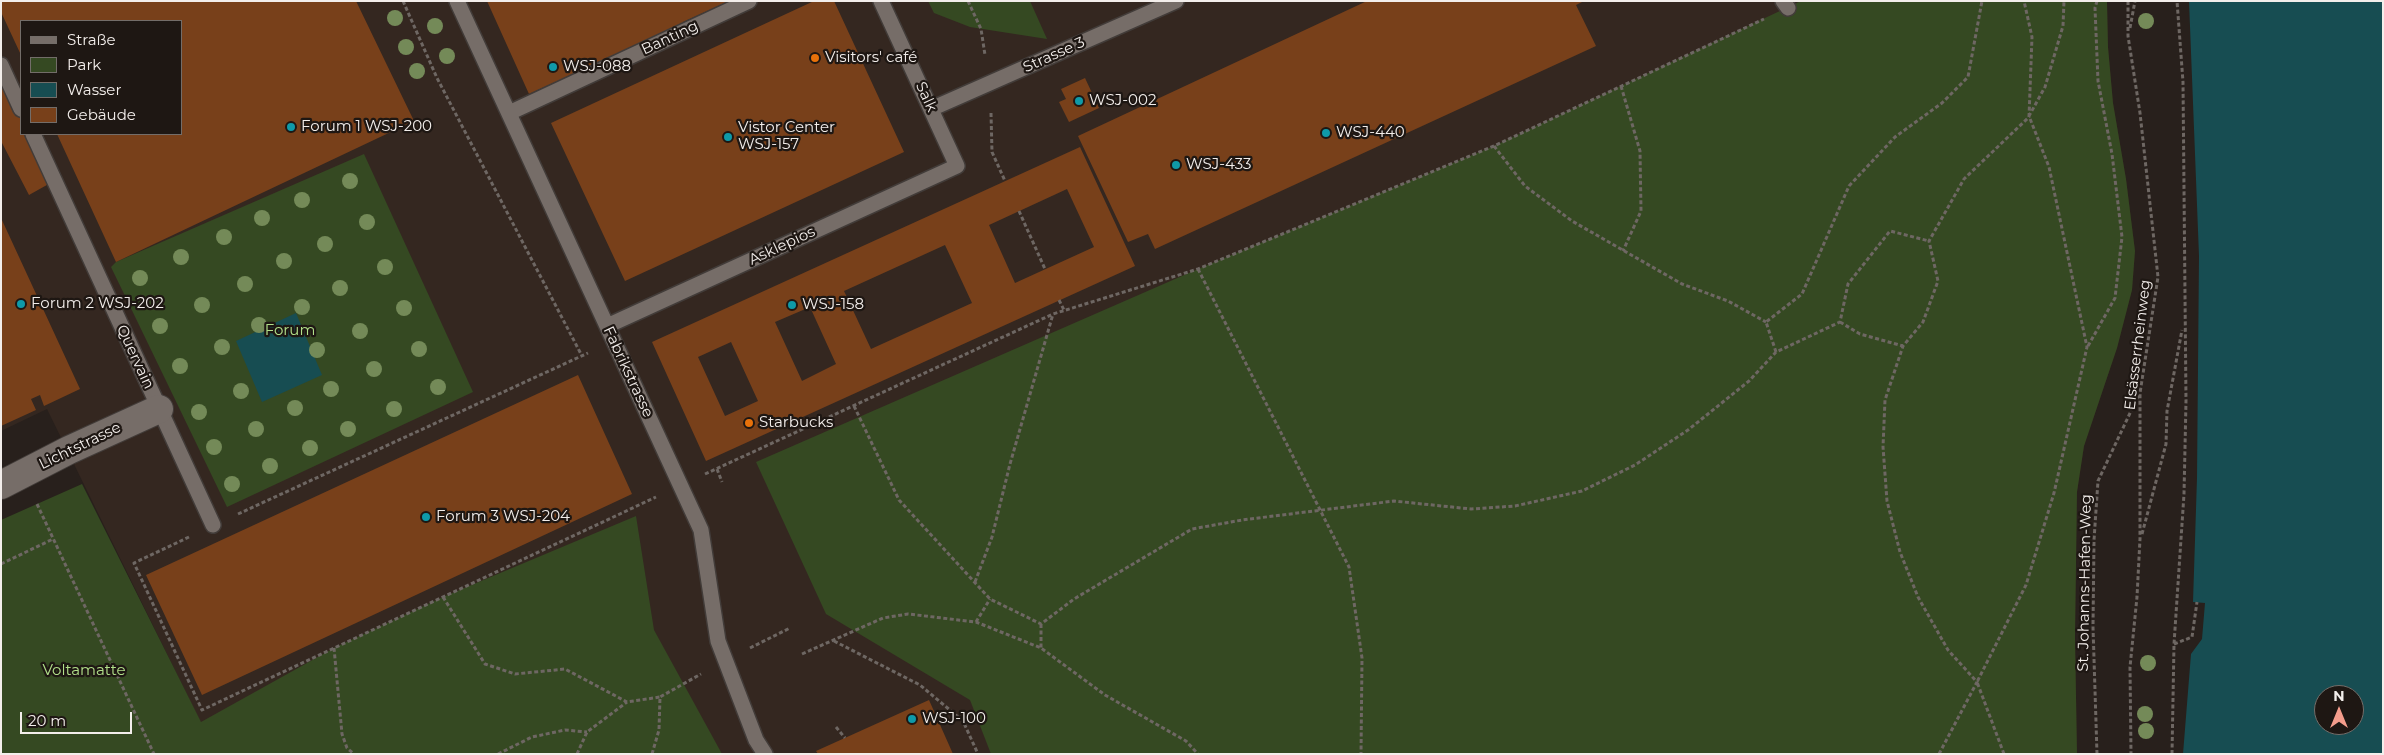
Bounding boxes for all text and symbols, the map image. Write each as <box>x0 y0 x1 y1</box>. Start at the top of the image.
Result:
street label: Banting <box>639 17 701 59</box>
legend <box>20 20 182 135</box>
text: Straße <box>67 30 116 49</box>
street label: Strasse 3 <box>1020 33 1088 77</box>
place label: Visitors' café <box>825 49 917 67</box>
marker: Visitors' café <box>809 52 821 64</box>
text: Park <box>67 55 101 74</box>
place label: WSJ-088 <box>563 58 631 76</box>
marker: WSJ-088 <box>547 61 559 73</box>
street label: Salk <box>911 79 941 115</box>
text: Wasser <box>67 80 121 99</box>
place label: WSJ-002 <box>1089 92 1156 110</box>
marker: WSJ-002 <box>1073 95 1085 107</box>
text: Gebäude <box>67 105 136 124</box>
place label: Forum 1 WSJ-200 <box>301 118 432 136</box>
place label: Vistor Center WSJ-157 <box>738 119 835 154</box>
marker: Forum 1 WSJ-200 <box>285 121 297 133</box>
place label: WSJ-440 <box>1336 124 1405 142</box>
marker: WSJ-440 <box>1320 127 1332 139</box>
marker: Vistor Center WSJ-157 <box>722 131 734 143</box>
place label: WSJ-433 <box>1186 156 1252 174</box>
marker: WSJ-433 <box>1170 159 1182 171</box>
street label: Asklepios <box>746 223 818 269</box>
street label: Elsässerrheinweg <box>2121 279 2155 411</box>
place label: Forum 2 WSJ-202 <box>31 295 164 313</box>
place label: WSJ-158 <box>802 296 864 314</box>
marker: Forum 2 WSJ-202 <box>15 298 27 310</box>
marker: WSJ-158 <box>786 299 798 311</box>
street label: Quervain <box>112 322 158 392</box>
park label: Forum <box>265 322 315 340</box>
street label: Fabrikstrasse <box>599 324 657 420</box>
place label: Starbucks <box>759 414 833 432</box>
marker: Starbucks <box>743 417 755 429</box>
street label: Lichtstrasse <box>36 418 124 474</box>
street label: St. Johanns-Hafen-Weg <box>2074 494 2096 672</box>
place label: Forum 3 WSJ-204 <box>436 508 570 526</box>
marker: Forum 3 WSJ-204 <box>420 511 432 523</box>
park label: Voltamatte <box>42 662 126 680</box>
north arrow <box>2314 685 2364 735</box>
text: N <box>2333 687 2345 705</box>
scale bar <box>22 702 135 734</box>
place label: WSJ-100 <box>922 710 986 728</box>
text: 20 m <box>28 711 66 730</box>
marker: WSJ-100 <box>906 713 918 725</box>

